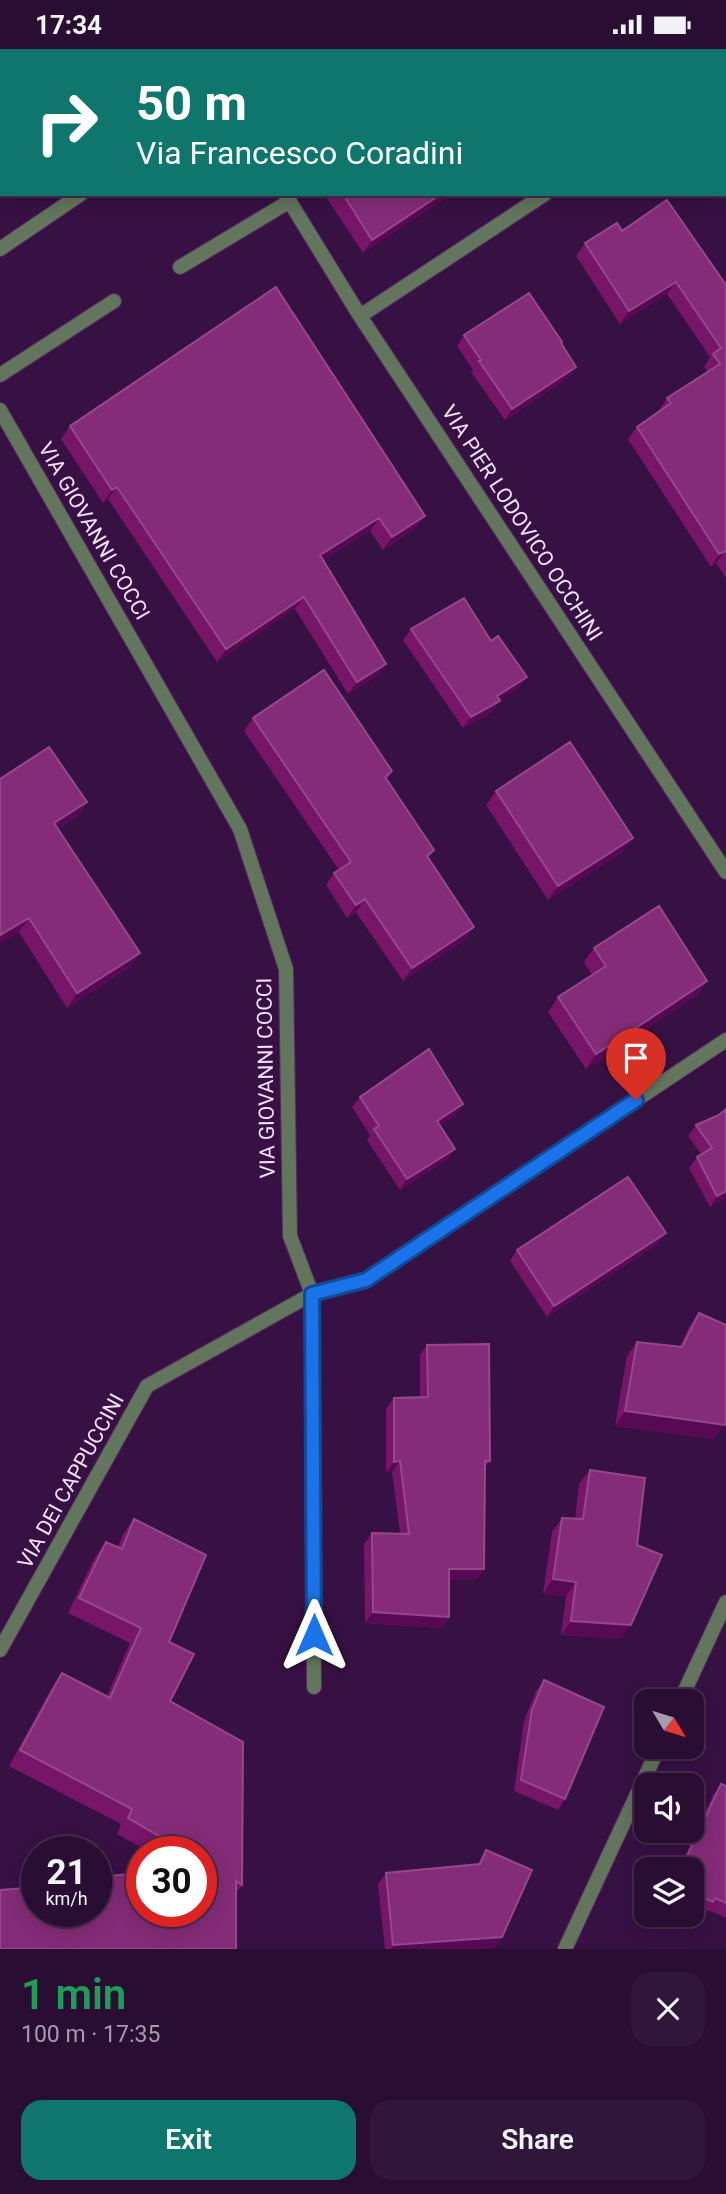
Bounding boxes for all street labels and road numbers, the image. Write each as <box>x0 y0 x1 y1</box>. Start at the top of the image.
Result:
street label: VIA PIER LODOVICO OCCHINI <box>437 401 607 645</box>
street label: VIA GIOVANNI COCCI <box>33 438 155 624</box>
street label: VIA GIOVANNI COCCI <box>252 977 280 1179</box>
street label: VIA DEI CAPPUCCINI <box>13 1389 129 1573</box>

